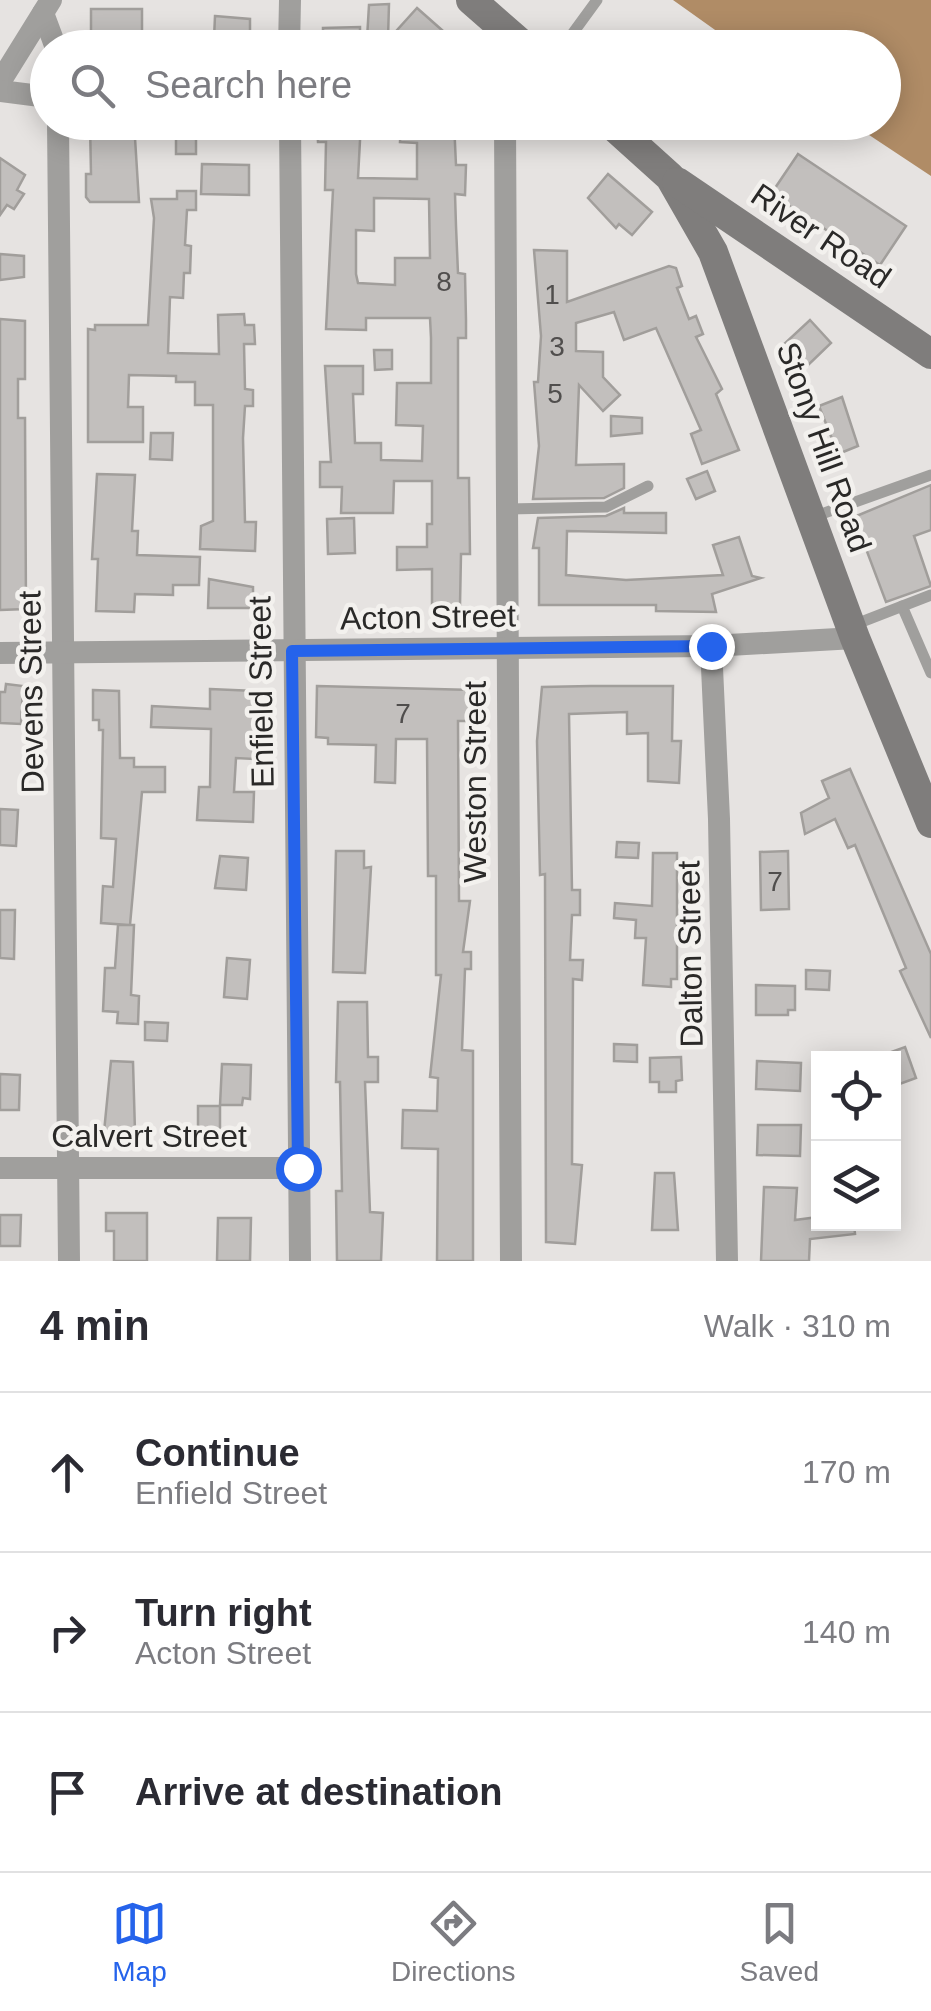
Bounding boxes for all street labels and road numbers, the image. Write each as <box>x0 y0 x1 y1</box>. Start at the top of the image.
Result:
street label: River Road <box>745 176 897 296</box>
street label: Stony Hill Road <box>769 337 879 557</box>
street label: Devens Street <box>11 590 51 794</box>
street label: Enfield Street <box>241 596 281 788</box>
street label: Acton Street <box>340 597 516 637</box>
street label: Weston Street <box>457 681 493 883</box>
street label: Dalton Street <box>670 860 710 1048</box>
street label: Calvert Street <box>51 1118 247 1154</box>

